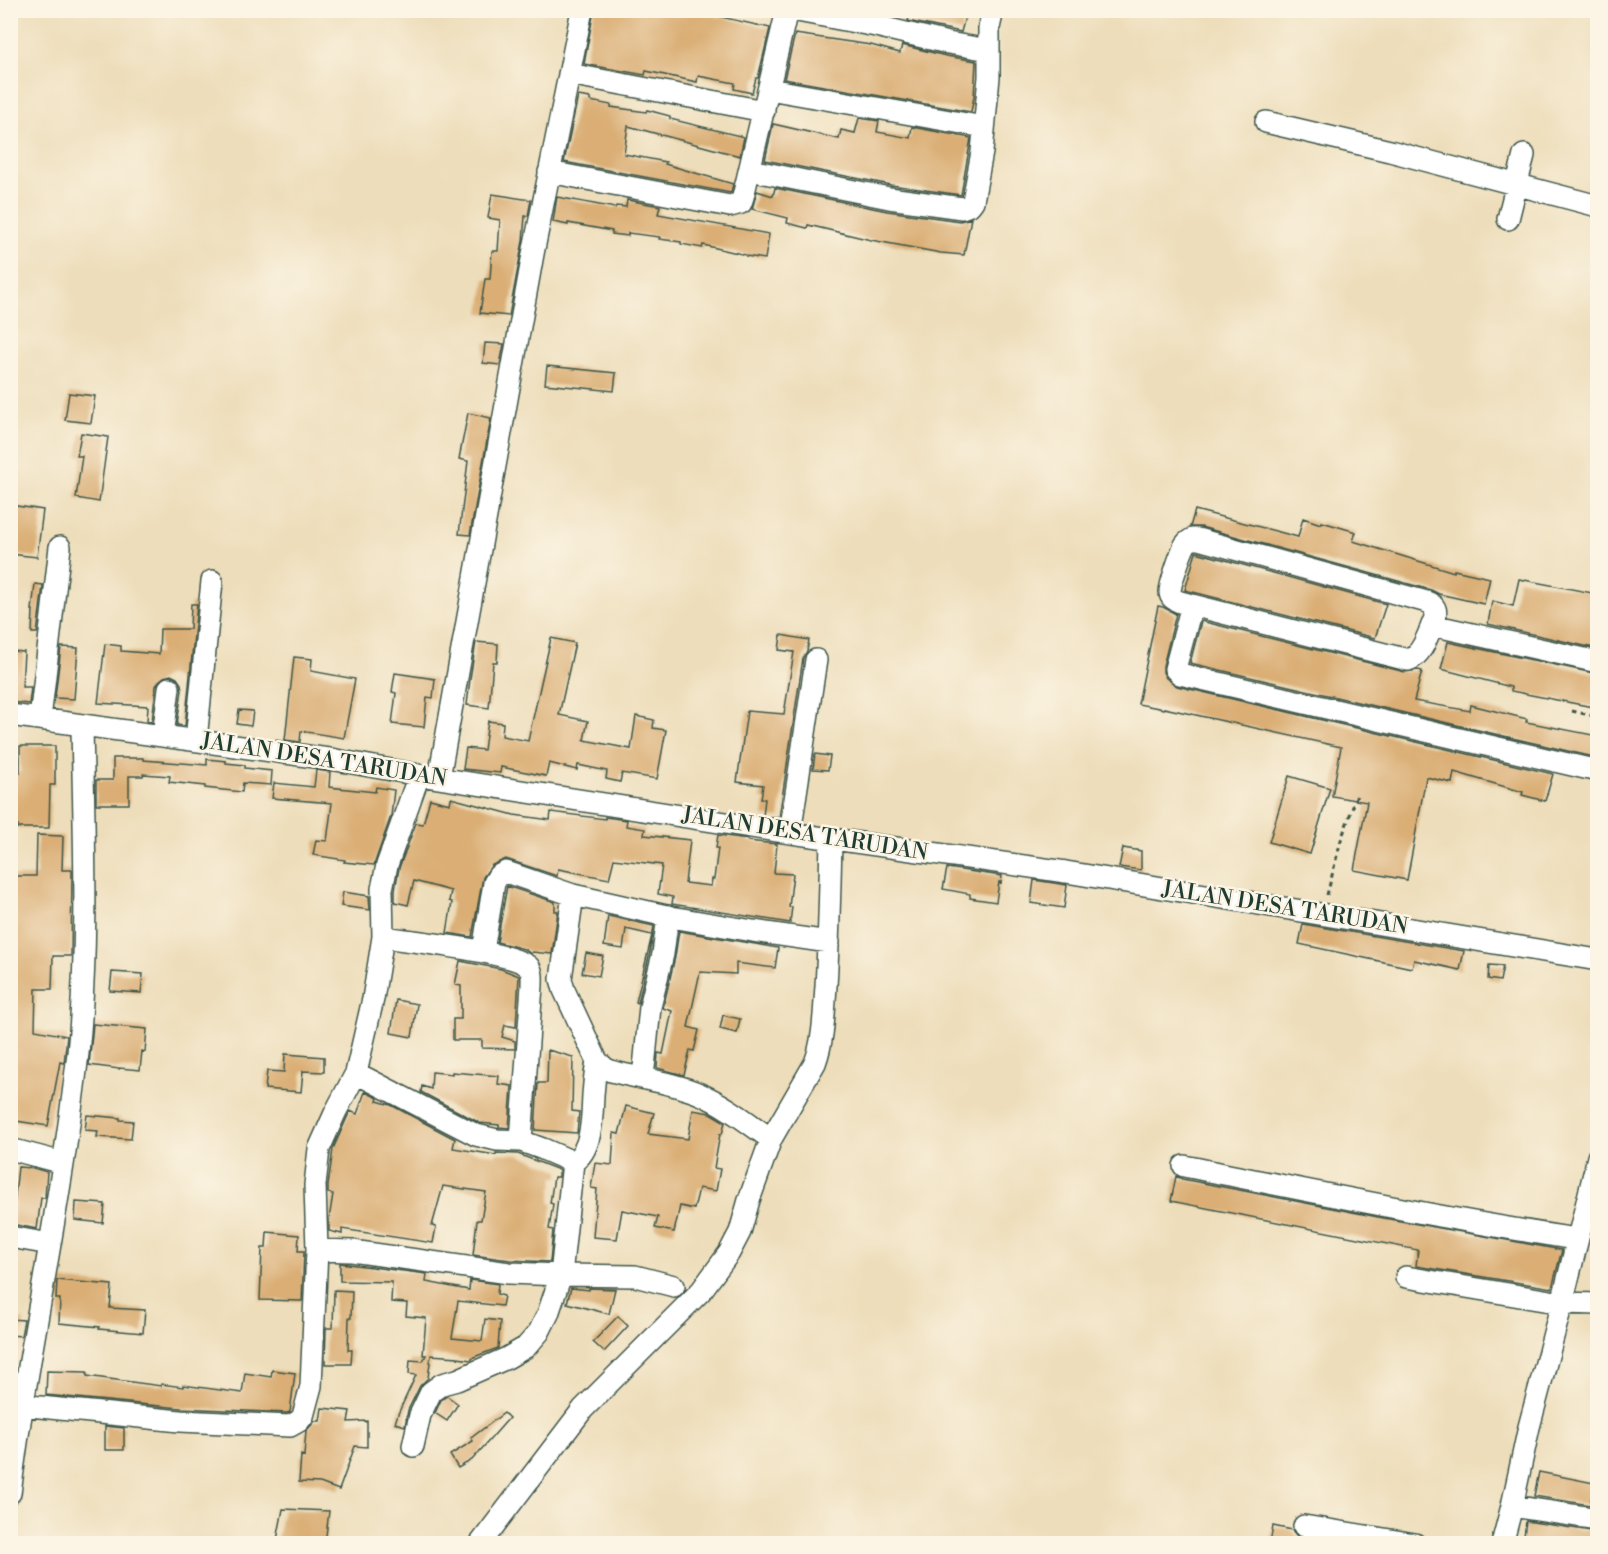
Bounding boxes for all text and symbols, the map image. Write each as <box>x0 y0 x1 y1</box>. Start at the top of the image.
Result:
street label: JALAN DESA TARUDAN <box>198 727 450 793</box>
street label: JALAN DESA TARUDAN <box>679 801 931 867</box>
street label: JALAN DESA TARUDAN <box>1159 875 1411 941</box>

